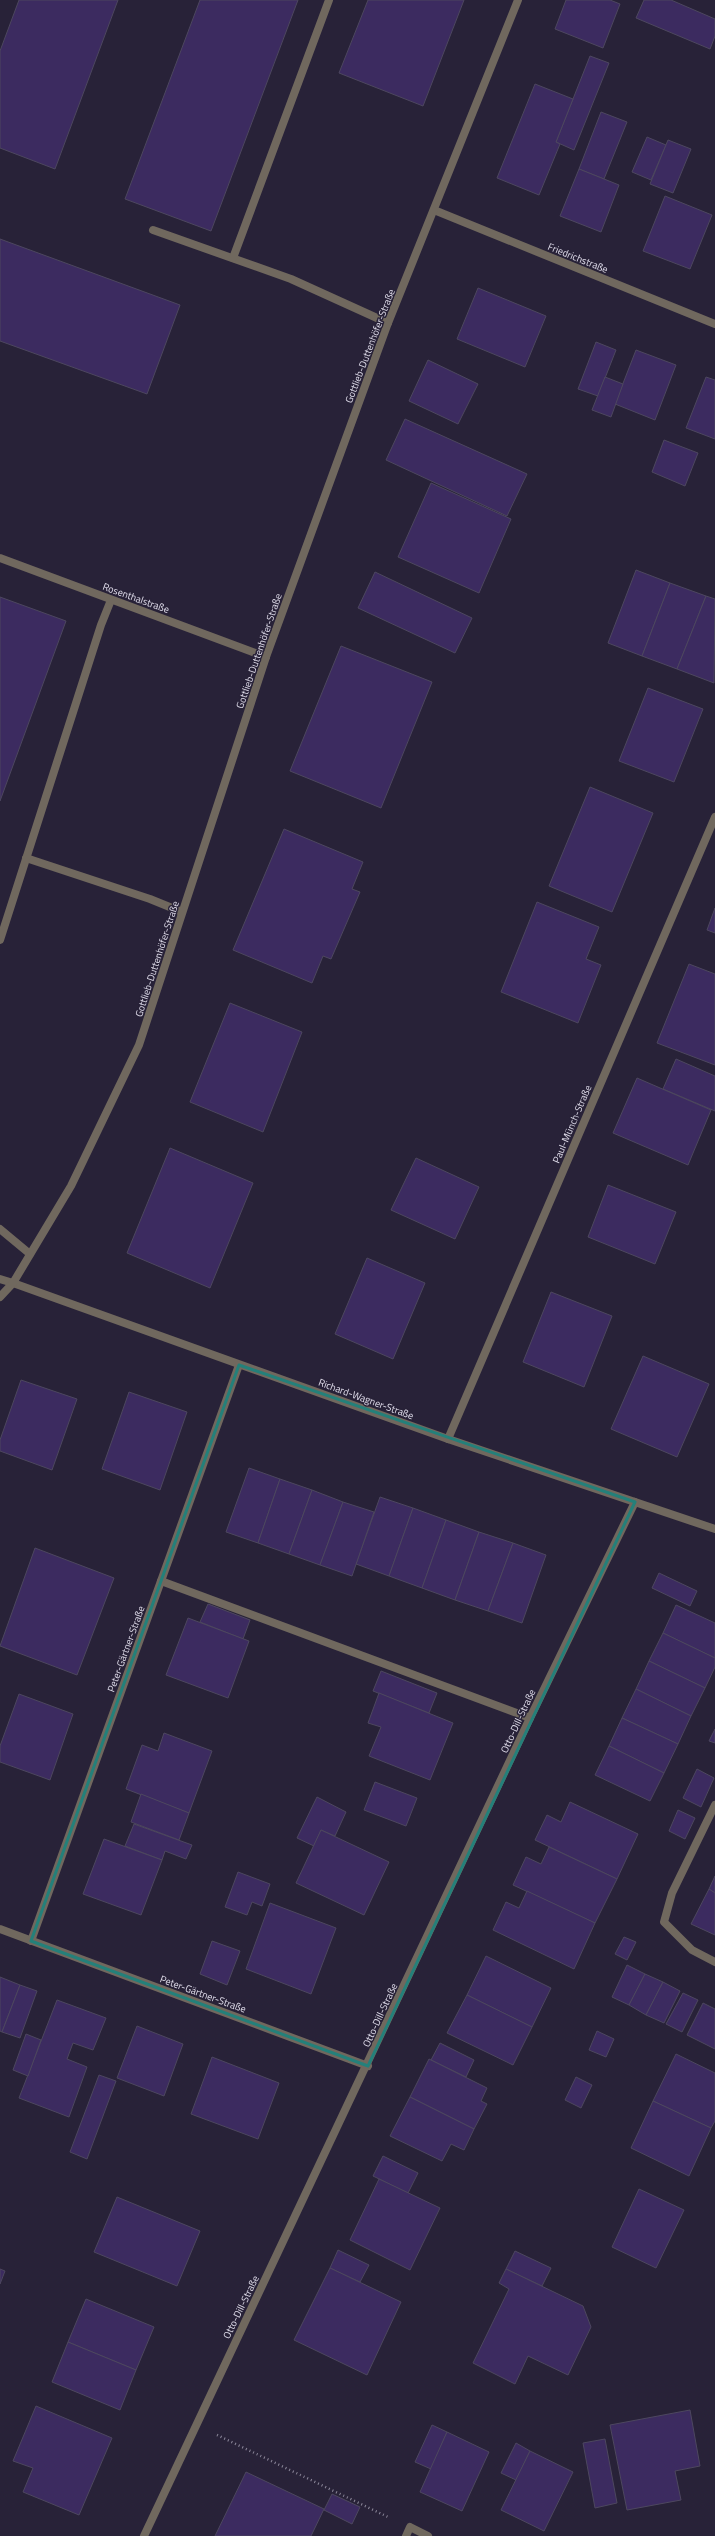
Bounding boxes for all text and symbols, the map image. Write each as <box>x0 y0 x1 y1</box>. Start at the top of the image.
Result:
street label: Friedrichstraße <box>546 239 610 277</box>
street label: Gottlieb-Duttenhöfer-Straße <box>341 287 399 405</box>
street label: Rosenthalstraße <box>101 579 171 617</box>
street label: Gottlieb-Duttenhöfer-Straße <box>232 591 286 711</box>
street label: Gottlieb-Duttenhöfer-Straße <box>131 899 183 1019</box>
street label: Paul-Münch-Straße <box>549 1082 595 1166</box>
street label: Richard-Wagner-Straße <box>316 1375 416 1423</box>
street label: Peter-Gärtner-Straße <box>103 1604 149 1694</box>
street label: Otto-Dill-Straße <box>497 1687 539 1755</box>
street label: Peter-Gärtner-Straße <box>158 1971 248 2017</box>
street label: Otto-Dill-Straße <box>359 1981 401 2049</box>
street label: Otto-Dill-Straße <box>219 2273 263 2341</box>

